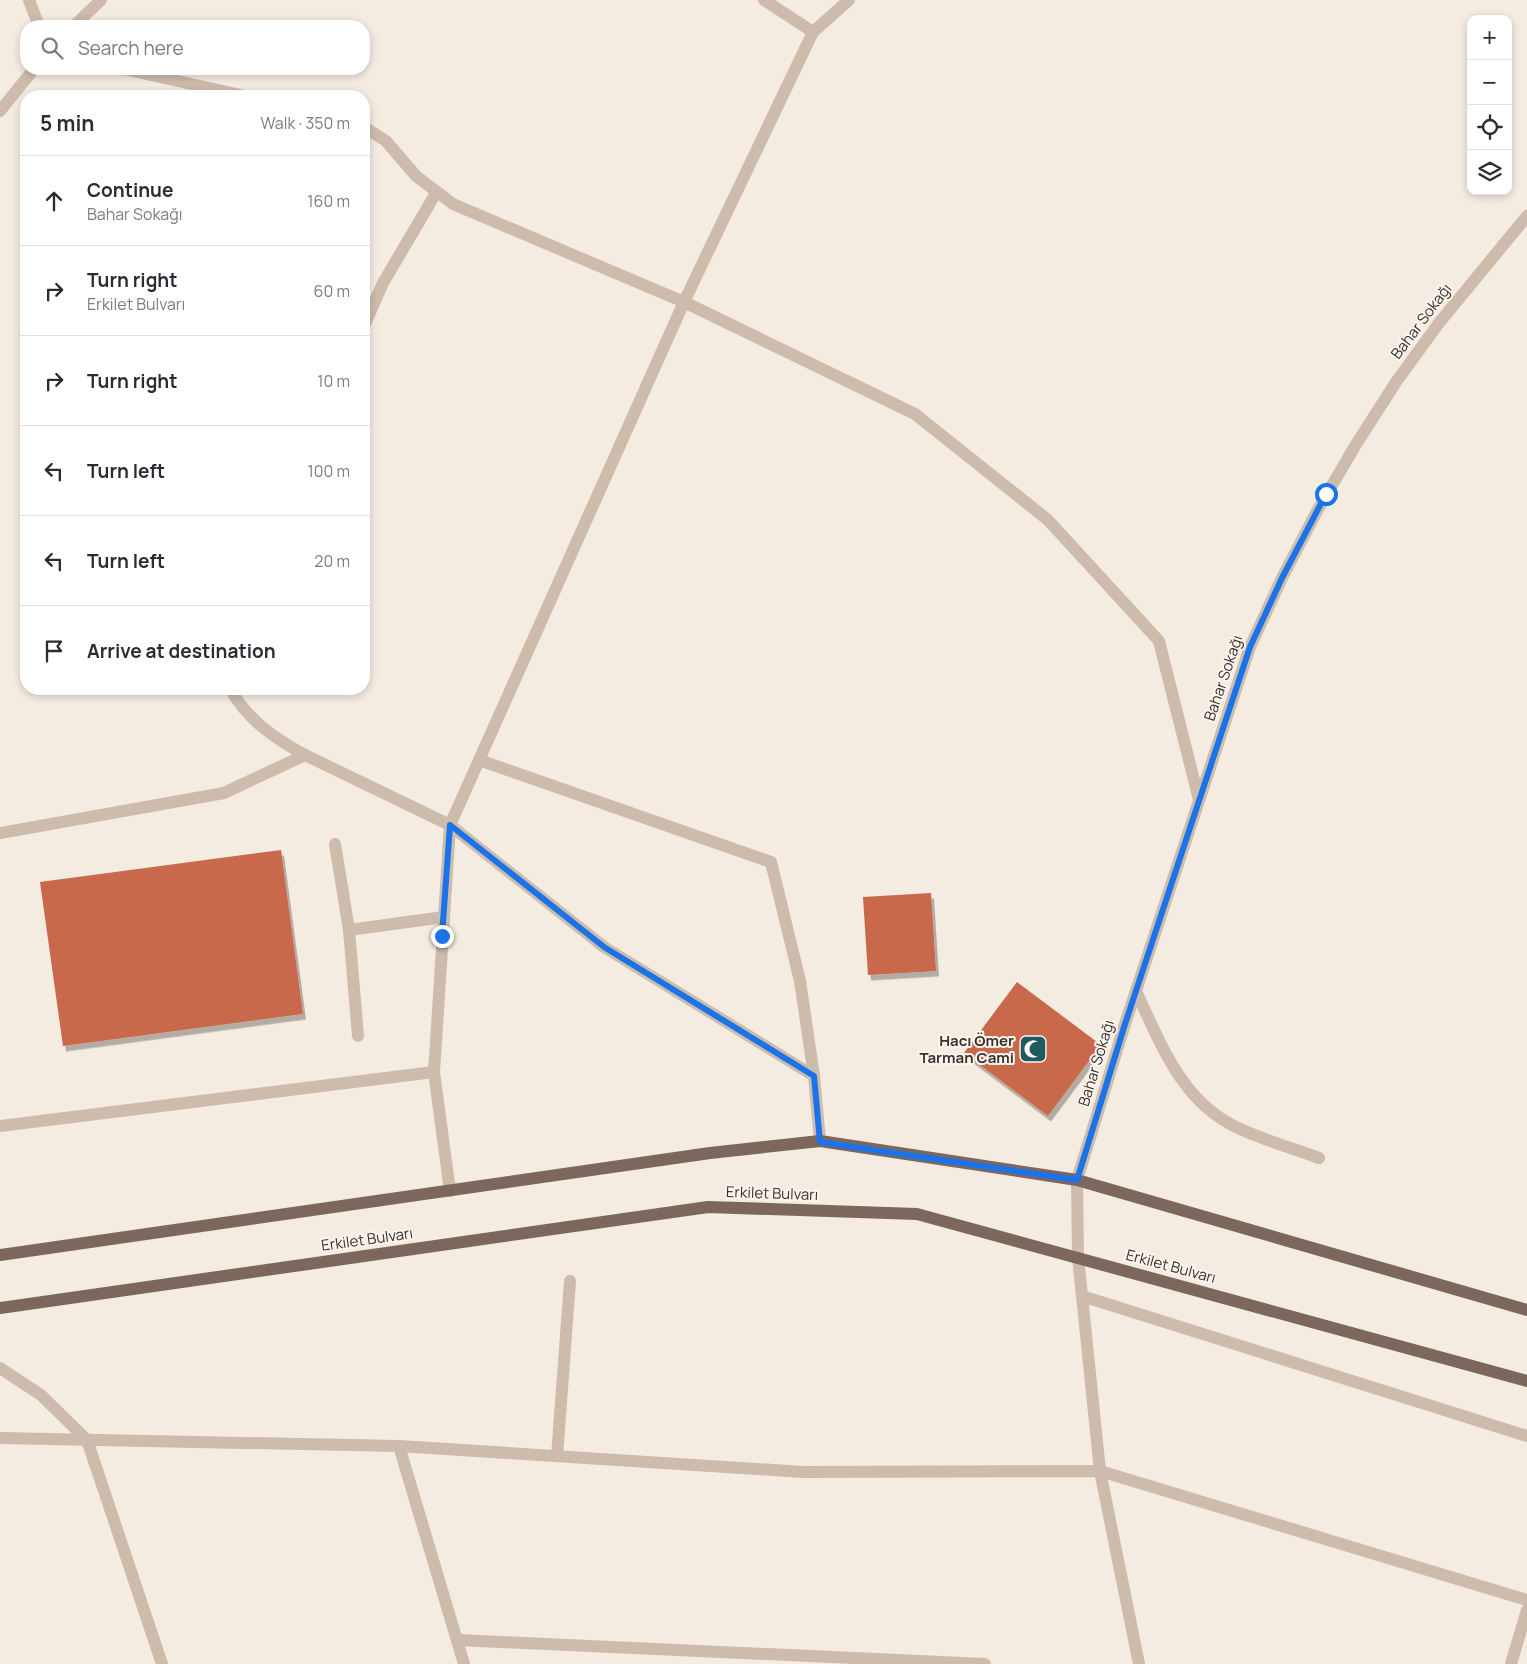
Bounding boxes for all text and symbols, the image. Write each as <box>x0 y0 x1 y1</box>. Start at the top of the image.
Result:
map controls <box>1467 15 1512 195</box>
button: + <box>1467 15 1512 60</box>
search box <box>20 20 370 75</box>
icon: search <box>38 34 66 62</box>
text: Search here <box>78 35 184 61</box>
button: − <box>1467 60 1512 105</box>
button: locate <box>1467 105 1512 150</box>
text: 5 min <box>40 109 94 137</box>
text: Walk · 350 m <box>261 112 350 134</box>
button: layers <box>1467 150 1512 195</box>
text: Continue <box>87 177 173 203</box>
icon: ahead <box>40 187 68 215</box>
text: 160 m <box>307 190 350 212</box>
text: Bahar Sokağı <box>87 203 182 225</box>
text: Turn right <box>87 267 177 293</box>
icon: right <box>40 277 68 305</box>
street label: Bahar Sokağı <box>1386 279 1456 363</box>
text: 60 m <box>314 280 350 302</box>
text: Erkilet Bulvarı <box>87 293 185 315</box>
icon: right <box>40 367 68 395</box>
text: Turn right <box>87 368 177 394</box>
text: 10 m <box>317 370 350 392</box>
icon: left <box>40 457 68 485</box>
text: Turn left <box>87 458 165 484</box>
text: 100 m <box>307 460 350 482</box>
route start <box>1315 483 1338 506</box>
icon: left <box>40 547 68 575</box>
text: Turn left <box>87 548 165 574</box>
text: 20 m <box>314 550 350 572</box>
street label: Bahar Sokağı <box>1199 632 1247 724</box>
icon: arrive <box>40 637 68 665</box>
text: Arrive at destination <box>87 638 276 664</box>
route end <box>431 925 454 948</box>
street label: Bahar Sokağı <box>1073 1017 1119 1109</box>
place label: Hacı Ömer Tarman Cami <box>919 1030 1014 1068</box>
mosque icon: Hacı Ömer Tarman Cami <box>1018 1034 1048 1064</box>
street label: Erkilet Bulvarı <box>726 1181 818 1205</box>
street label: Erkilet Bulvarı <box>320 1222 414 1256</box>
street label: Erkilet Bulvarı <box>1124 1244 1218 1288</box>

